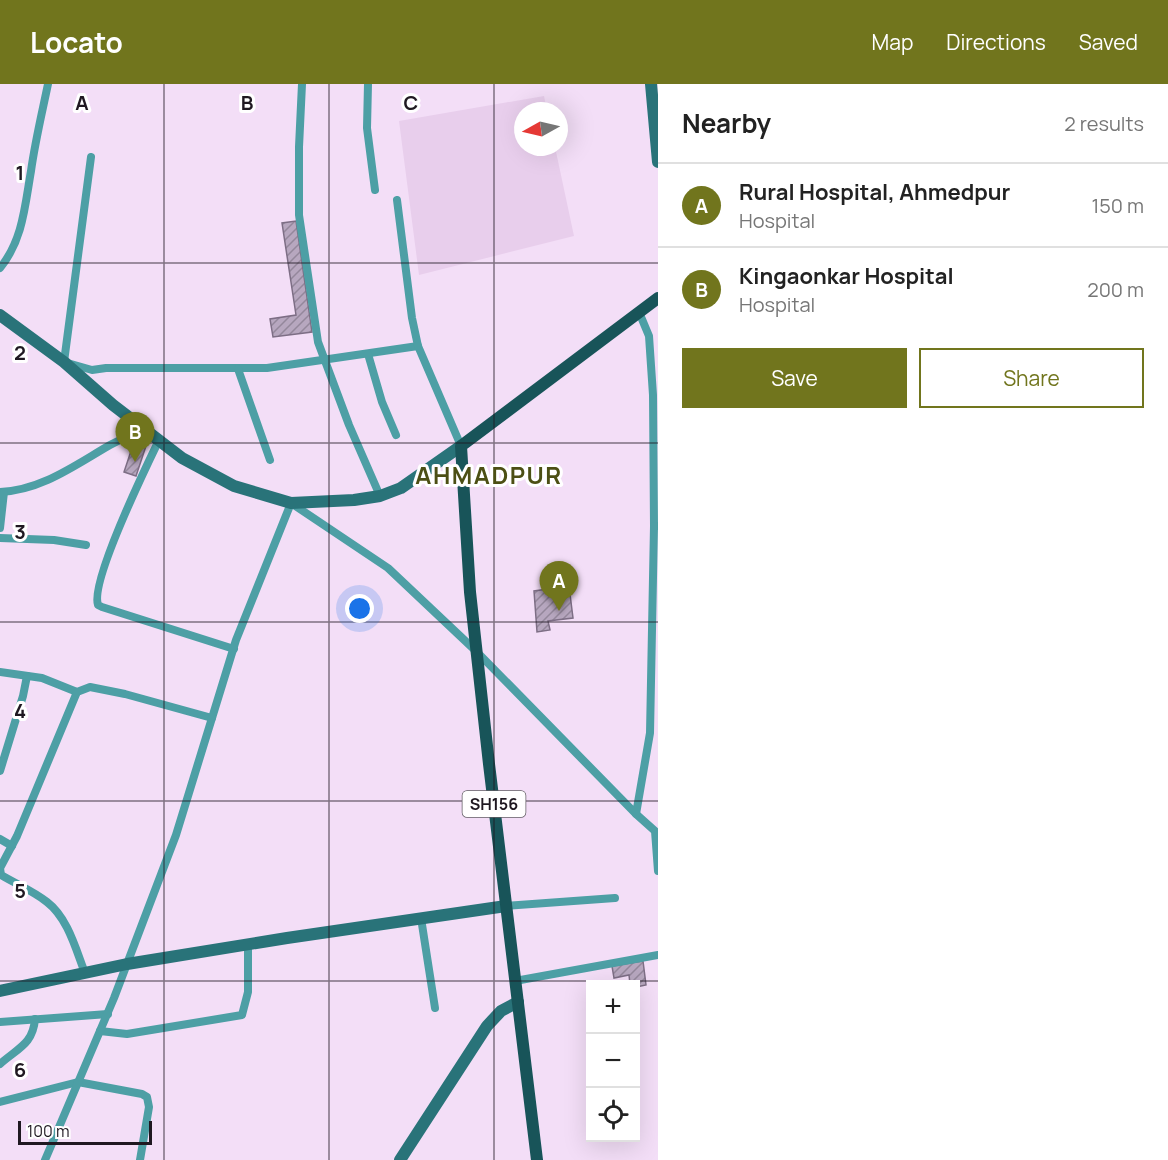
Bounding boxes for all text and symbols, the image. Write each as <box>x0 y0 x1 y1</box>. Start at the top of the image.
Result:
text: Locato <box>30 23 123 61</box>
text: Map <box>872 28 913 56</box>
text: Directions <box>946 28 1046 56</box>
text: Saved <box>1079 28 1138 56</box>
text: A <box>75 89 89 116</box>
text: B <box>241 89 254 116</box>
text: C <box>404 89 418 116</box>
north arrow <box>514 102 568 156</box>
text: Nearby <box>682 105 771 141</box>
text: 2 results <box>1064 110 1144 137</box>
text: 1 <box>16 159 24 186</box>
text: Rural Hospital, Ahmedpur <box>739 177 1010 207</box>
text: A <box>695 192 708 219</box>
text: 150 m <box>1091 192 1144 219</box>
text: Hospital <box>739 207 815 234</box>
text: Kingaonkar Hospital <box>739 261 954 291</box>
text: B <box>695 276 708 303</box>
text: 200 m <box>1087 276 1144 303</box>
text: Hospital <box>739 291 815 318</box>
text: 2 <box>14 339 26 366</box>
button: Save <box>682 348 907 408</box>
button: Share <box>919 348 1144 408</box>
pin: B <box>116 412 154 462</box>
district label: AHMADPUR <box>415 458 563 491</box>
text: 3 <box>14 518 26 545</box>
pin: A <box>540 562 578 611</box>
your location <box>345 594 374 623</box>
text: 4 <box>14 697 26 724</box>
road number: SH156 <box>462 791 526 817</box>
text: 5 <box>14 877 26 904</box>
map controls <box>586 980 640 1142</box>
button: + <box>586 980 640 1034</box>
button: − <box>586 1034 640 1088</box>
text: 6 <box>14 1056 26 1083</box>
button: locate <box>586 1088 640 1142</box>
scale bar <box>18 1118 152 1146</box>
text: 100 m <box>27 1120 70 1142</box>

